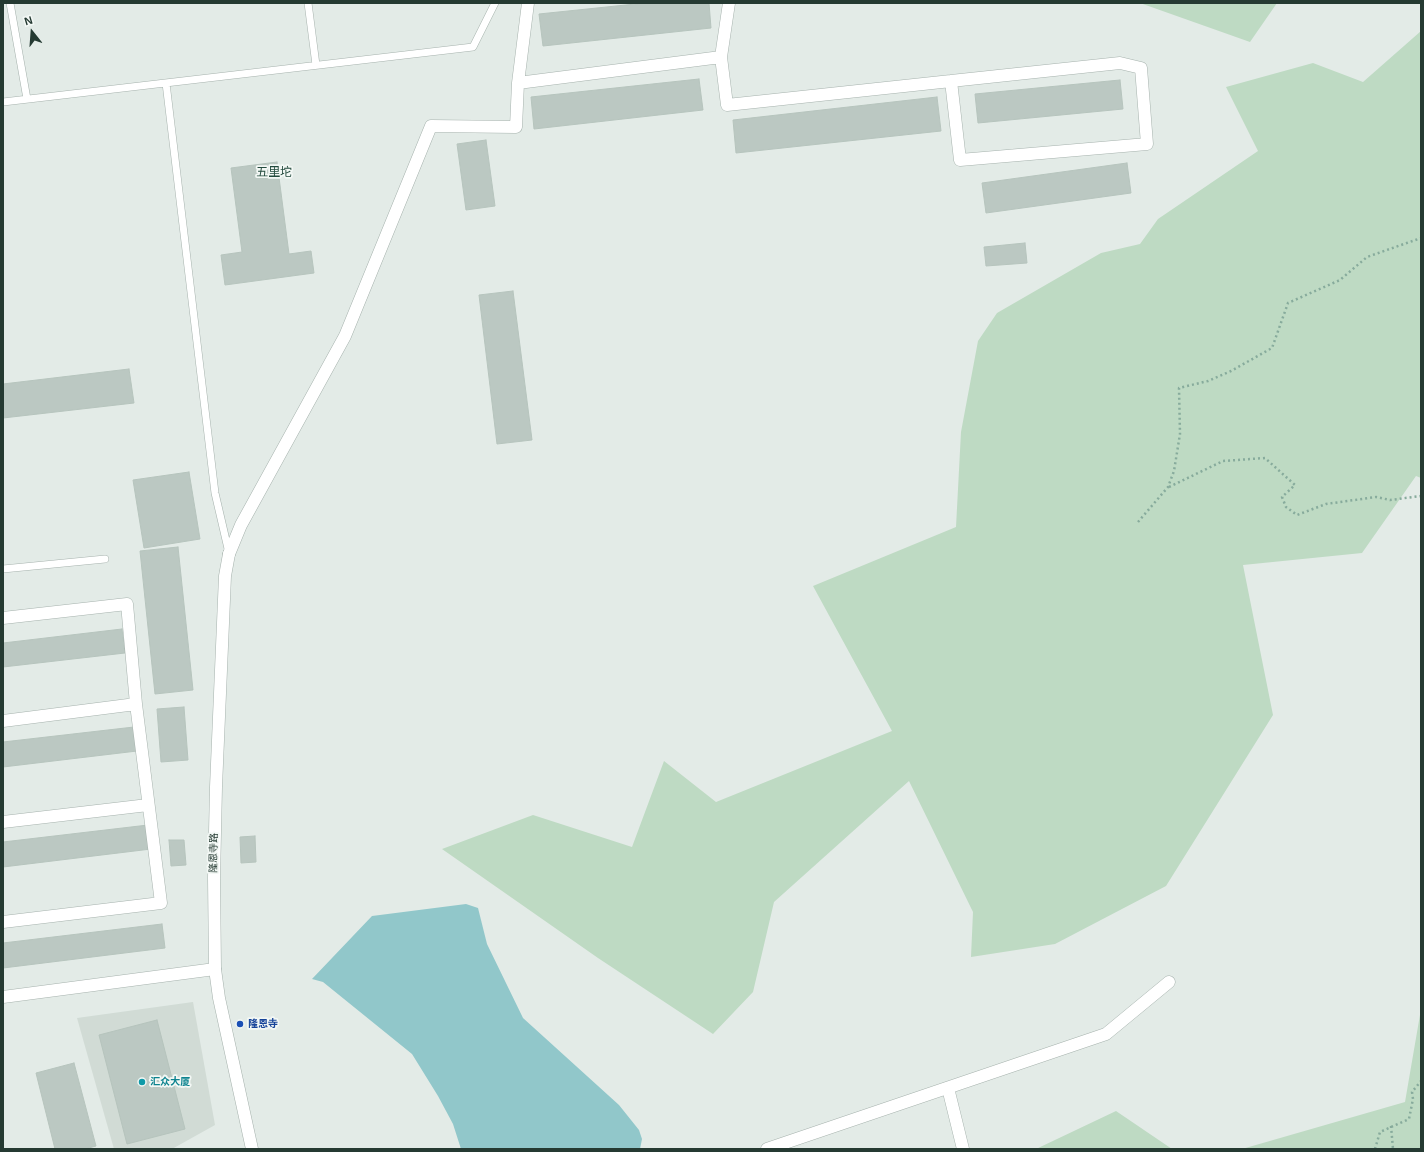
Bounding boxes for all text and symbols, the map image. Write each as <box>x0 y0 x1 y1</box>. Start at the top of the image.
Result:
north arrow <box>12 12 52 52</box>
text: N <box>23 14 34 27</box>
district label: 五里坨 <box>256 166 292 180</box>
street label: 隆恩寺路 <box>208 833 220 873</box>
place label: 隆恩寺 <box>248 1018 278 1030</box>
marker: 隆恩寺 <box>235 1019 245 1029</box>
place label: 汇众大厦 <box>150 1076 190 1088</box>
marker: 汇众大厦 <box>137 1077 147 1087</box>

